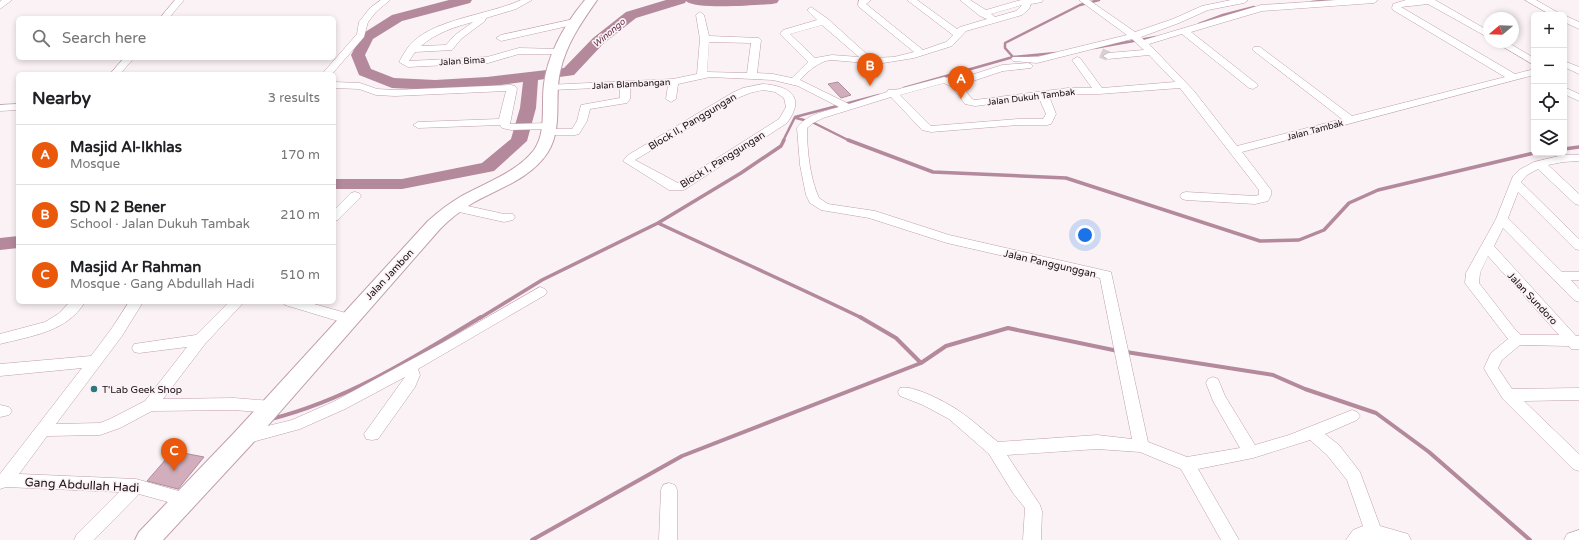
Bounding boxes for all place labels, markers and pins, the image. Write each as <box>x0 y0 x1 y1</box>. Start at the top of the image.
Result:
pin: B <box>857 53 883 86</box>
pin: A <box>948 66 974 99</box>
marker: T'Lab Geek Shop <box>89 384 99 394</box>
place label: T'Lab Geek Shop <box>102 384 182 396</box>
pin: C <box>161 438 187 471</box>

